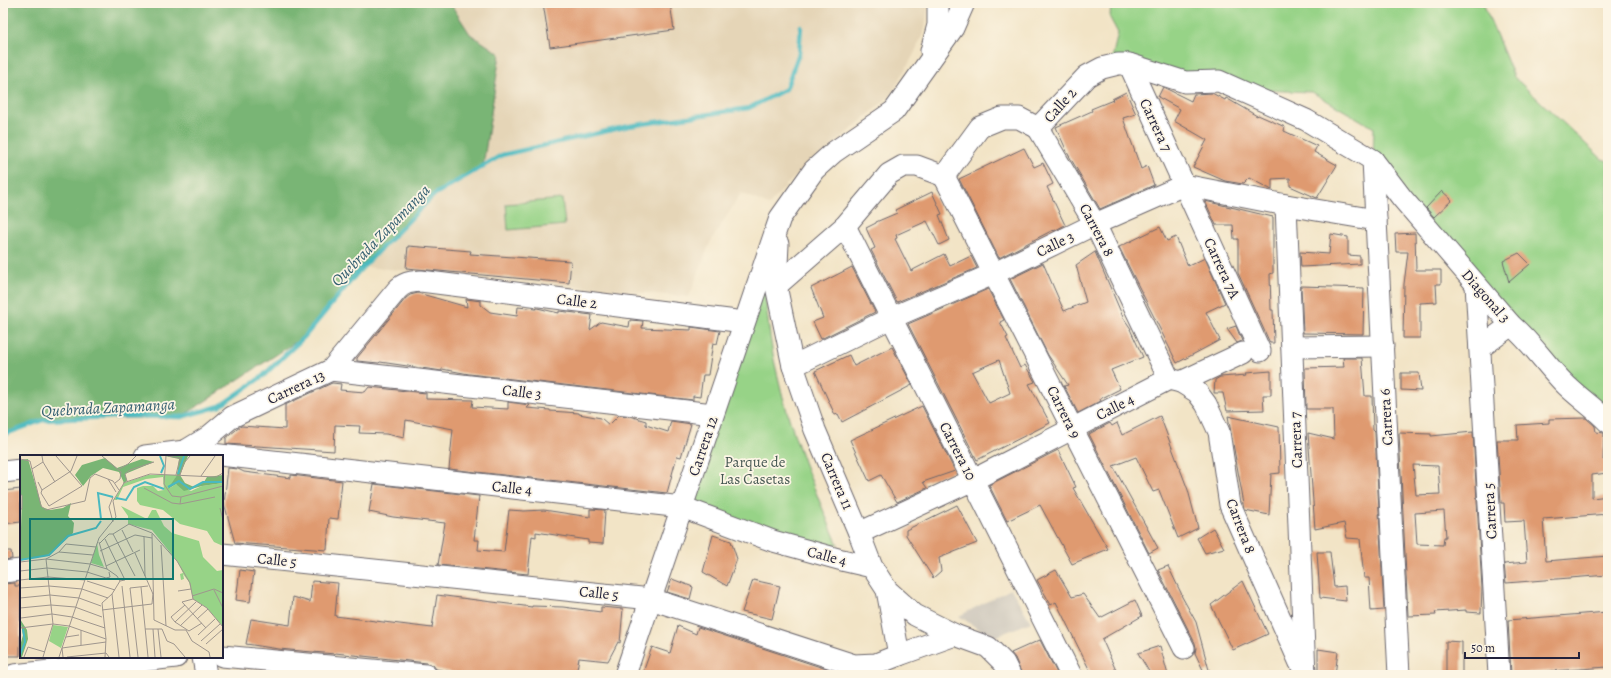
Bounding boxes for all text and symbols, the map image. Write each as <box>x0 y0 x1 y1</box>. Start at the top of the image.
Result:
street label: Calle 2 <box>1039 83 1081 127</box>
street label: Carrera 7 <box>1135 95 1177 155</box>
water label: Quebrada Zapamanga <box>326 179 436 291</box>
street label: Carrera 8 <box>1075 200 1119 260</box>
street label: Calle 3 <box>1033 226 1077 262</box>
street label: Carrera 7A <box>1199 234 1245 302</box>
street label: Diagonal 3 <box>1457 265 1515 327</box>
street label: Calle 2 <box>556 289 598 313</box>
street label: Carrera 13 <box>264 365 328 409</box>
street label: Calle 3 <box>501 380 543 404</box>
street label: Carrera 9 <box>1042 382 1086 442</box>
street label: Carrera 6 <box>1375 388 1397 446</box>
street label: Calle 4 <box>1093 389 1138 425</box>
water label: Quebrada Zapamanga <box>41 393 176 422</box>
street label: Carrera 7 <box>1285 411 1307 468</box>
street label: Carrera 12 <box>683 413 723 479</box>
street label: Carrera 10 <box>935 418 981 484</box>
street label: Carrera 11 <box>816 449 858 513</box>
park label: Parque de Las Casetas <box>720 452 790 489</box>
inset map <box>20 455 223 658</box>
street label: Calle 4 <box>491 476 533 500</box>
street label: Carrera 5 <box>1479 482 1501 540</box>
street label: Carrera 8 <box>1221 496 1261 556</box>
street label: Calle 4 <box>805 541 849 571</box>
street label: Calle 5 <box>256 548 298 572</box>
street label: Calle 5 <box>578 581 620 605</box>
scale bar <box>1465 634 1579 660</box>
text: 50 m <box>1471 640 1495 656</box>

